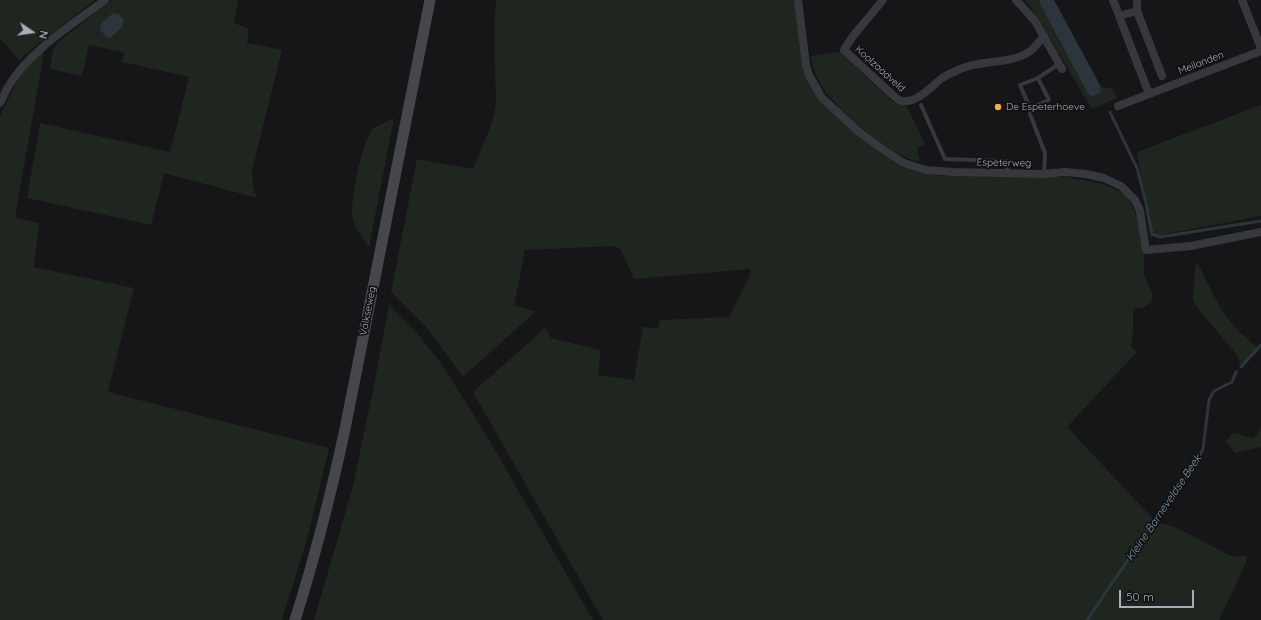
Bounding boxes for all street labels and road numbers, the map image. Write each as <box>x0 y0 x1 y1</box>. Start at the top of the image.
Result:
street label: Koolzaadveld <box>853 43 907 95</box>
street label: Meilanden <box>1177 49 1225 77</box>
street label: Espeterweg <box>977 157 1031 169</box>
street label: Valkseweg <box>357 285 379 337</box>

